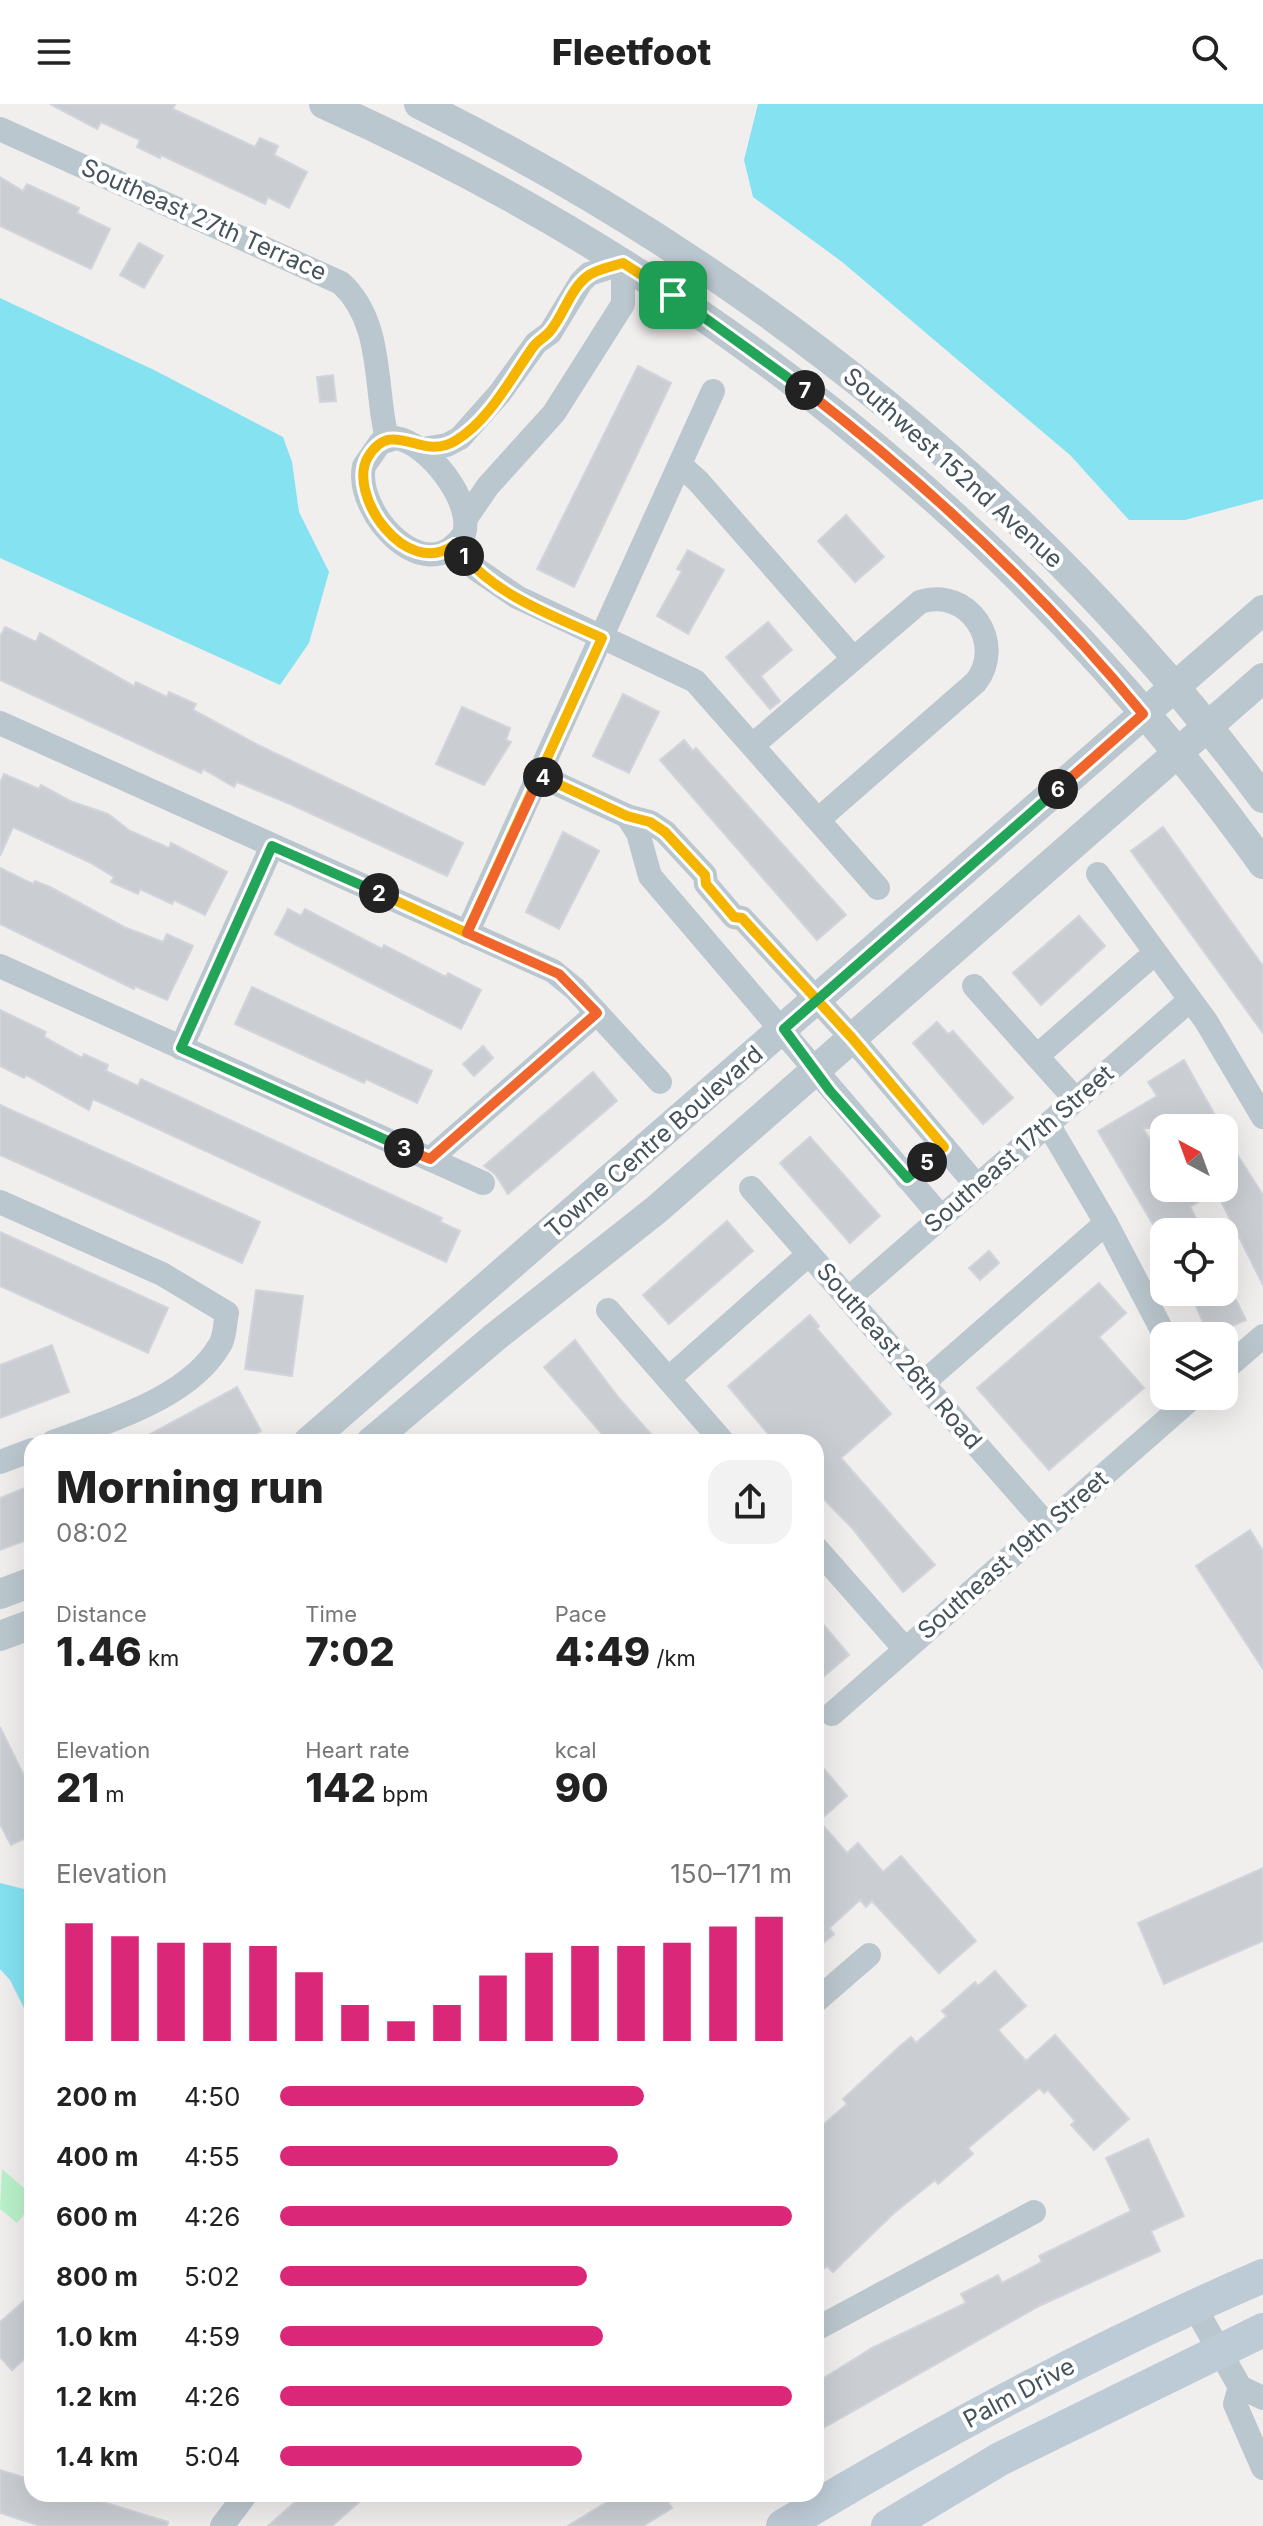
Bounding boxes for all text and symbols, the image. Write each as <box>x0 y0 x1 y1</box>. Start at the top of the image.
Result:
icon: menu <box>32 30 76 74</box>
text: Fleetfoot <box>552 30 711 74</box>
icon: search <box>1187 30 1231 74</box>
street label: Southeast 27th Terrace <box>77 152 331 287</box>
pin <box>639 261 707 329</box>
icon: arrive <box>651 273 695 317</box>
street label: Southwest 152nd Avenue <box>838 361 1069 574</box>
pin: 7 <box>785 370 825 410</box>
text: 7 <box>799 377 811 403</box>
pin: 1 <box>444 536 484 576</box>
text: 1 <box>459 543 469 569</box>
pin: 4 <box>523 757 563 797</box>
text: 4 <box>536 764 550 790</box>
pin: 6 <box>1038 769 1078 809</box>
text: 6 <box>1051 776 1065 802</box>
pin: 2 <box>359 873 399 913</box>
text: 2 <box>372 880 386 906</box>
street label: Towne Centre Boulevard <box>539 1039 768 1244</box>
street label: Southeast 17th Street <box>918 1059 1119 1239</box>
north arrow <box>1150 1114 1238 1202</box>
map controls <box>1150 1114 1238 1410</box>
pin: 3 <box>384 1128 424 1168</box>
text: 3 <box>397 1135 411 1161</box>
pin: 5 <box>907 1142 947 1182</box>
text: 5 <box>920 1149 934 1175</box>
button: locate <box>1150 1218 1238 1306</box>
street label: Southeast 26th Road <box>811 1257 988 1455</box>
button: layers <box>1150 1322 1238 1410</box>
text: Morning run <box>56 1460 324 1514</box>
button: share <box>708 1460 792 1544</box>
street label: Southeast 19th Street <box>912 1464 1114 1645</box>
text: 08:02 <box>56 1517 128 1548</box>
text: Distance <box>56 1601 147 1627</box>
text: Time <box>305 1601 357 1627</box>
text: Pace <box>555 1601 606 1627</box>
text: 1.46 <box>56 1627 142 1676</box>
text: 7:02 <box>305 1627 395 1676</box>
text: 4:49 <box>555 1627 650 1676</box>
text: km <box>142 1645 179 1671</box>
text: /km <box>650 1645 696 1671</box>
text: Elevation <box>56 1737 150 1763</box>
text: Heart rate <box>305 1737 410 1763</box>
text: kcal <box>555 1737 597 1763</box>
text: 21 <box>56 1763 99 1812</box>
text: 142 <box>305 1763 376 1812</box>
text: 90 <box>555 1763 609 1812</box>
text: m <box>99 1781 125 1807</box>
text: bpm <box>376 1781 428 1807</box>
text: Elevation <box>56 1858 167 1889</box>
text: 150–171 m <box>670 1858 792 1889</box>
text: 200 m <box>56 2081 137 2112</box>
text: 4:50 <box>184 2081 241 2112</box>
text: 400 m <box>56 2141 139 2172</box>
text: 4:55 <box>184 2141 240 2172</box>
text: 600 m <box>56 2201 138 2232</box>
text: 4:26 <box>184 2201 240 2232</box>
text: 800 m <box>56 2261 138 2292</box>
text: 5:02 <box>184 2261 240 2292</box>
text: 1.0 km <box>56 2321 138 2352</box>
text: 4:59 <box>184 2321 240 2352</box>
street label: Palm Drive <box>958 2351 1079 2434</box>
text: 1.2 km <box>56 2381 137 2412</box>
text: 4:26 <box>184 2381 240 2412</box>
text: 1.4 km <box>56 2441 138 2472</box>
text: 5:04 <box>184 2441 241 2472</box>

